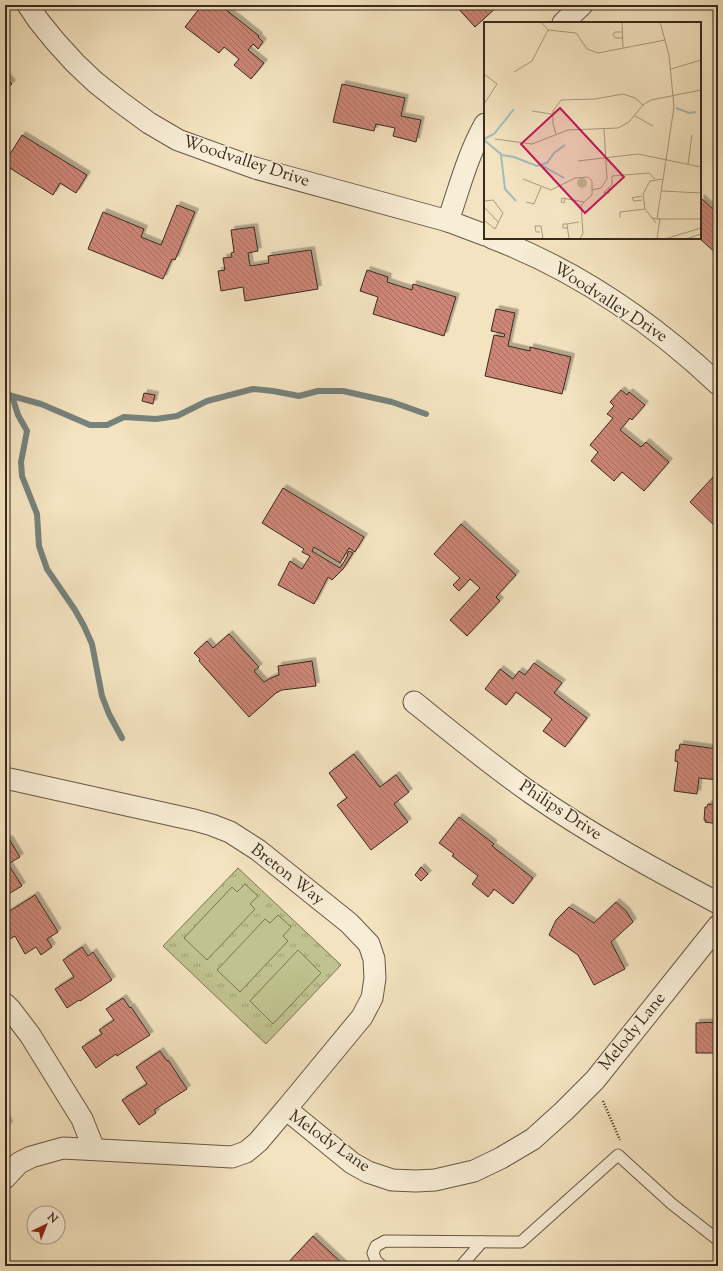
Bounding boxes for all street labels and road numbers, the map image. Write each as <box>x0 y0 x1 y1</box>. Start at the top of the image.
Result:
street label: Woodvalley Drive <box>180 130 313 194</box>
street label: Woodvalley Drive <box>548 257 672 349</box>
street label: Philips Drive <box>514 775 606 847</box>
street label: Breton Way <box>245 839 329 912</box>
street label: Melody Lane <box>594 988 672 1076</box>
street label: Melody Lane <box>283 1105 375 1179</box>

